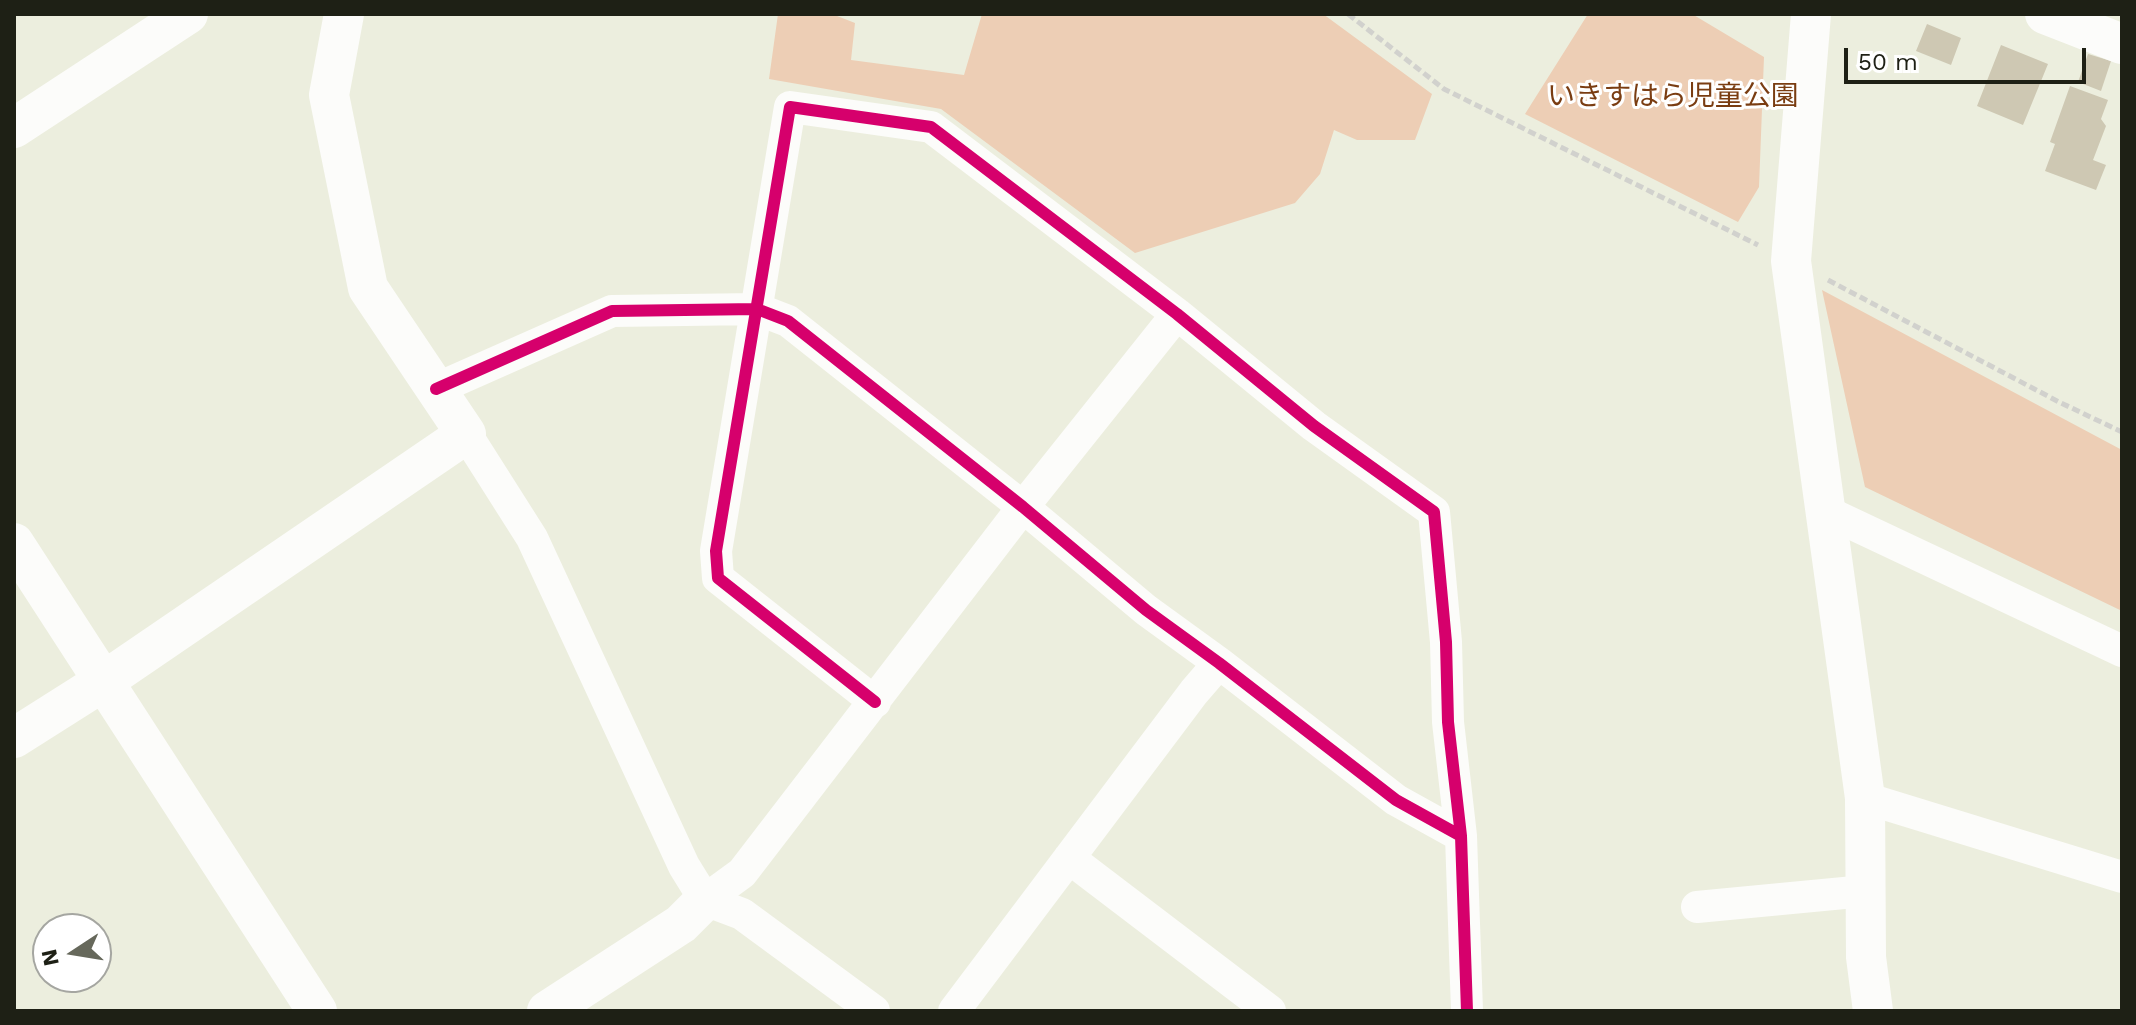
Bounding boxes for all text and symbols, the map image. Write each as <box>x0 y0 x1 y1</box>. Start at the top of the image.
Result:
scale bar <box>1848 32 2090 82</box>
text: 50 m <box>1858 48 1918 76</box>
park label: いきすはら児童公園 <box>1547 80 1799 114</box>
north arrow <box>32 913 112 993</box>
text: N <box>36 947 64 968</box>

